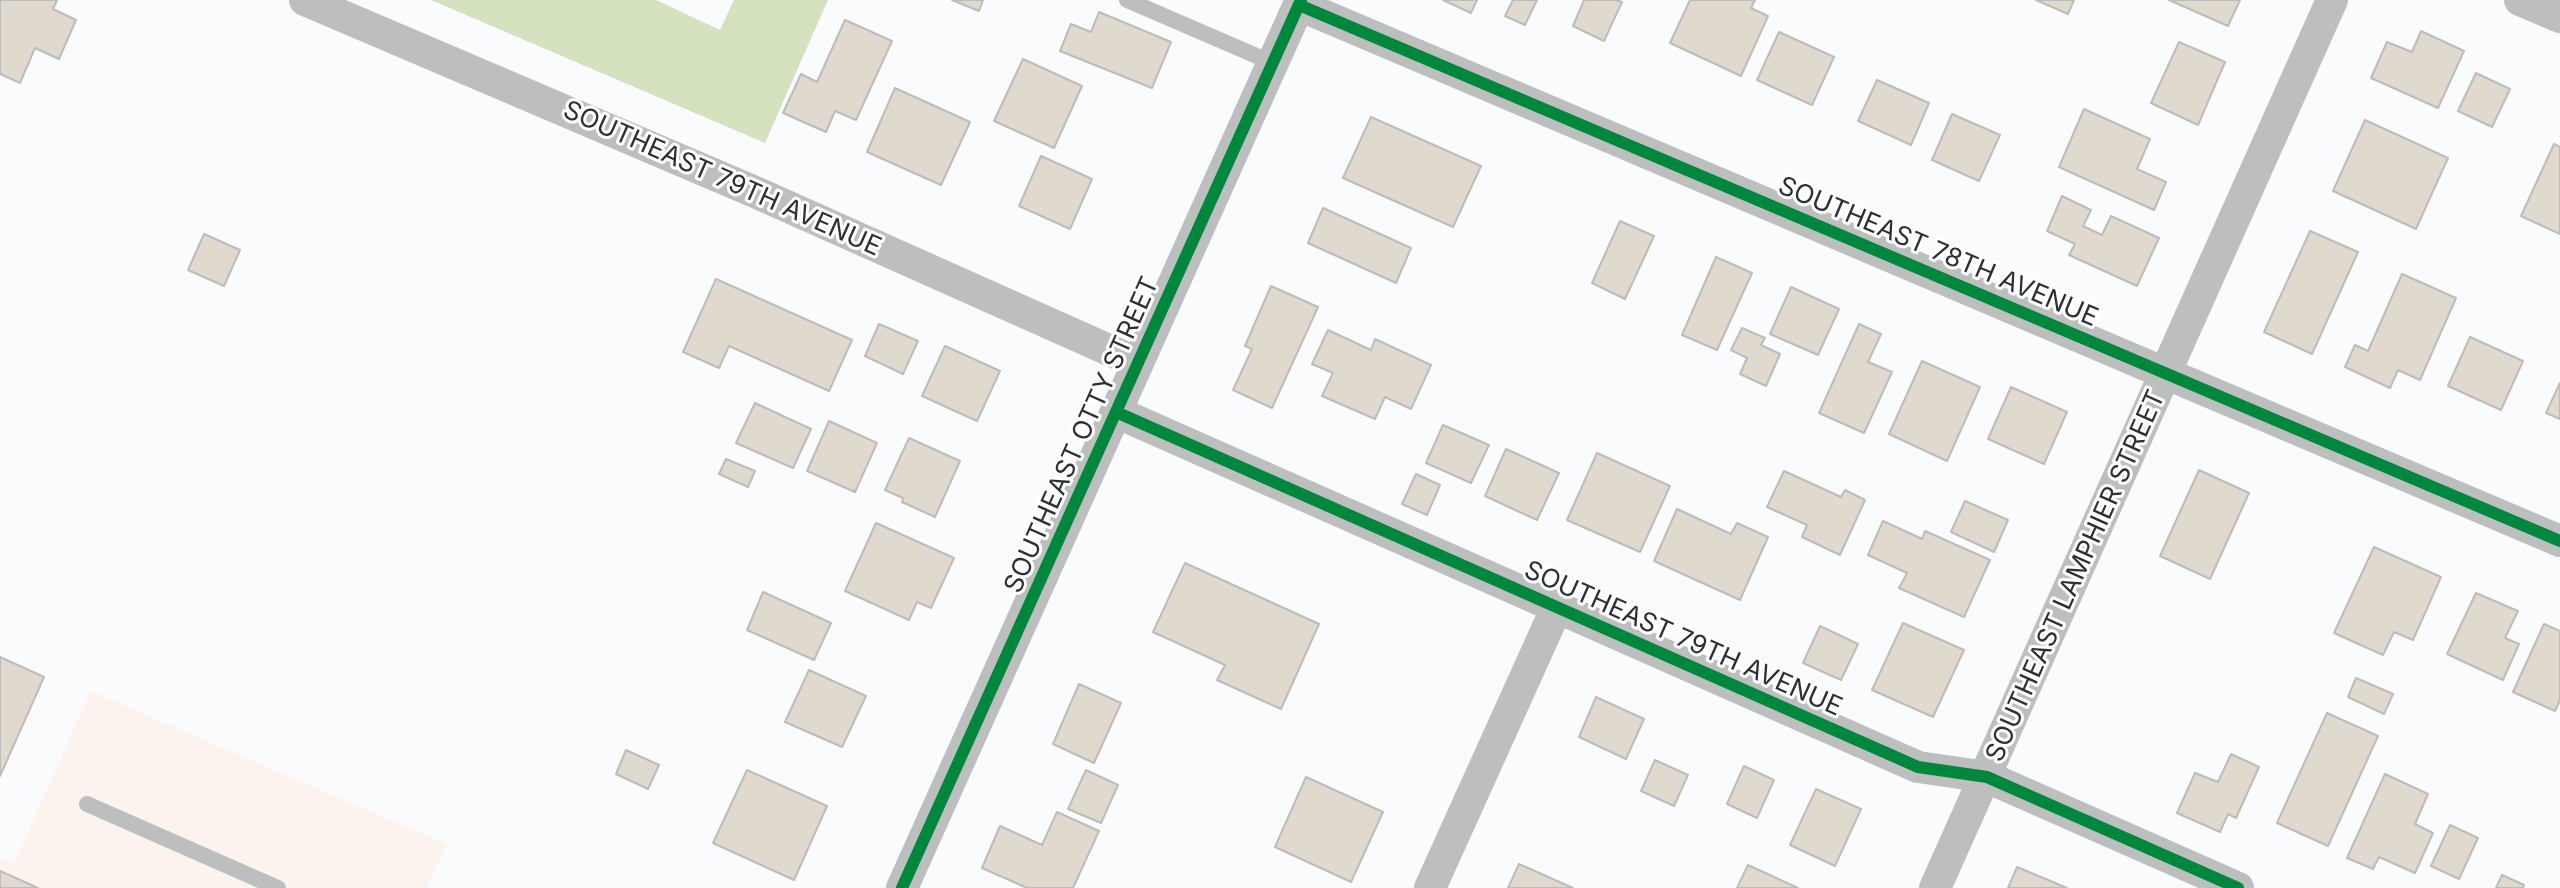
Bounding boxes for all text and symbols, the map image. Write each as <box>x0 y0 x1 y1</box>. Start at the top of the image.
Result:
street label: SOUTHEAST 79TH AVENUE <box>558 95 886 263</box>
street label: SOUTHEAST 78TH AVENUE <box>1773 170 2103 334</box>
street label: SOUTHEAST OTTY STREET <box>998 272 1166 598</box>
street label: SOUTHEAST LAMPHIER STREET <box>1980 385 2172 767</box>
street label: SOUTHEAST 79TH AVENUE <box>1519 555 1847 723</box>

